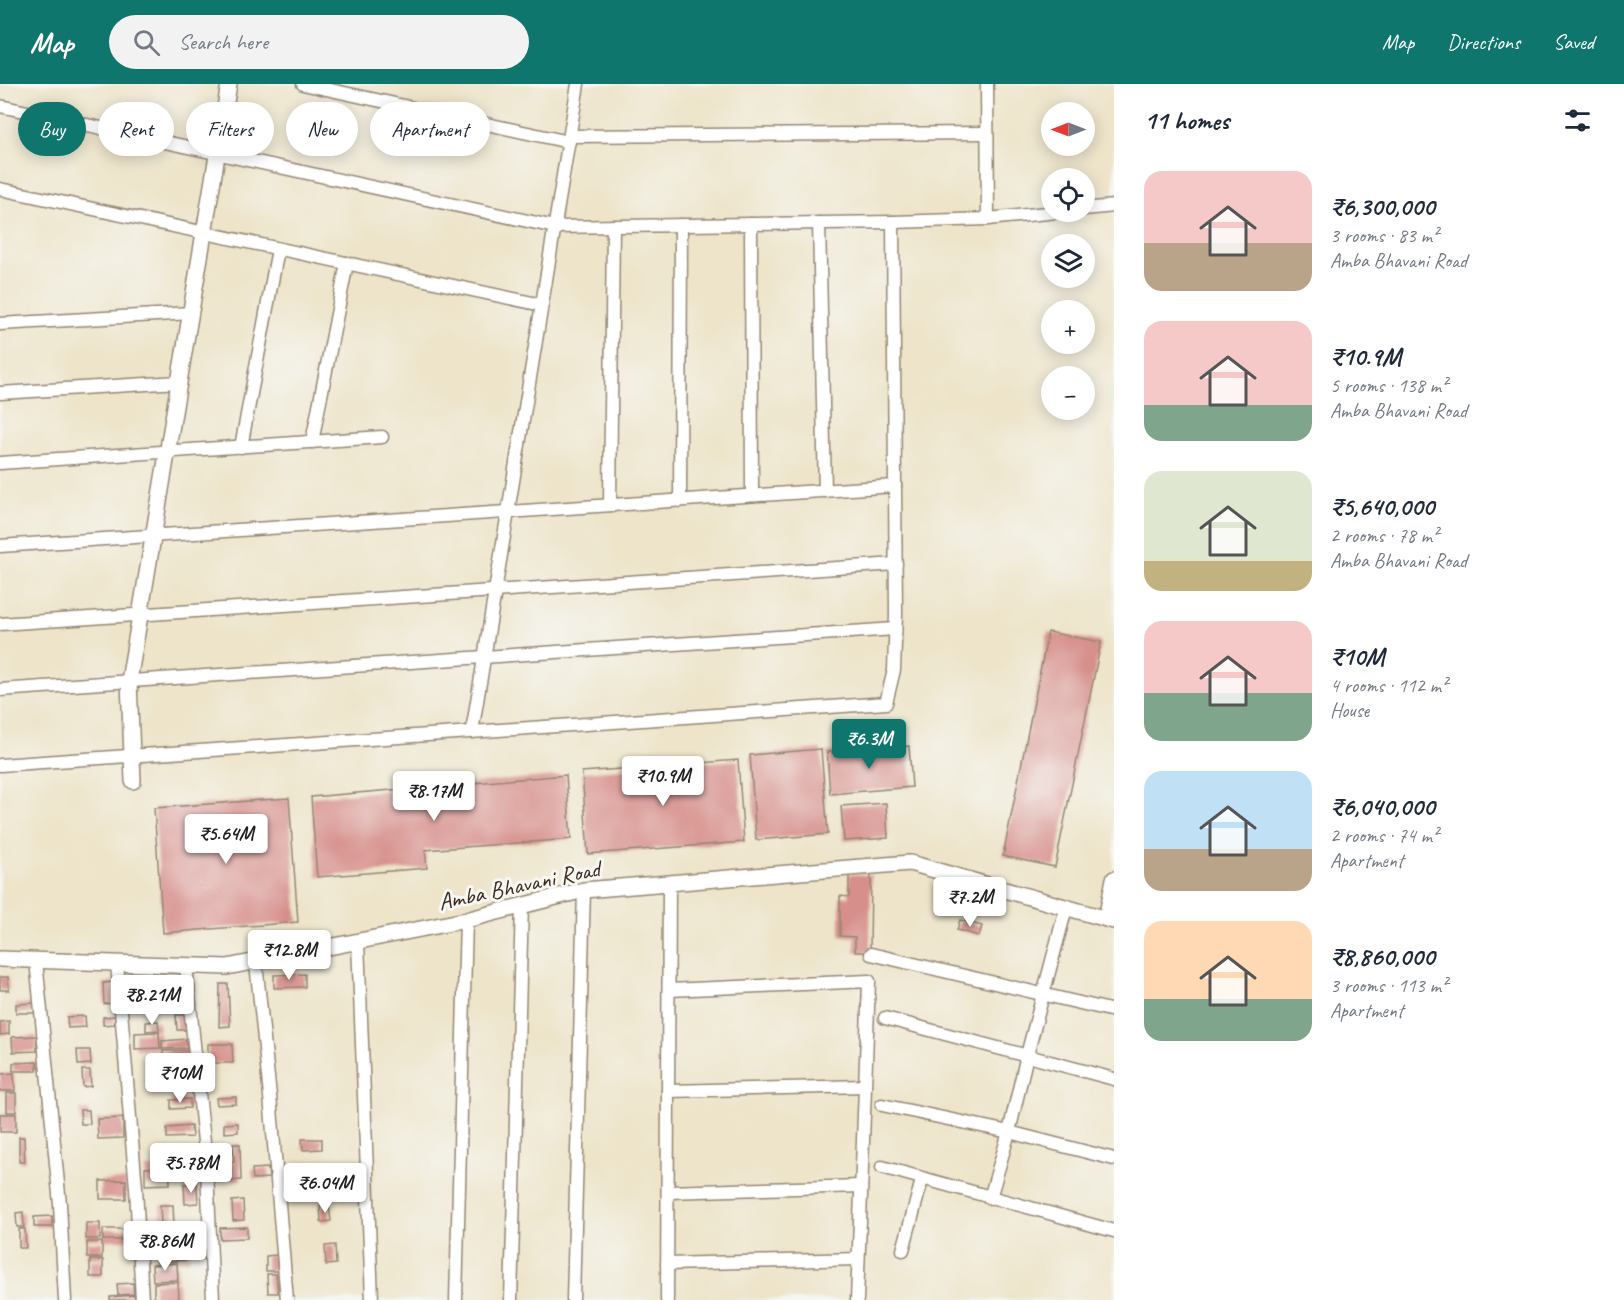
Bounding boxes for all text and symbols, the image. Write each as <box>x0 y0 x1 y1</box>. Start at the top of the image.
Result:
search box <box>109 15 529 69</box>
text: Map <box>30 25 73 60</box>
icon: search <box>130 26 163 59</box>
text: Search here <box>178 28 268 56</box>
text: Map <box>1382 29 1414 55</box>
text: Directions <box>1447 29 1520 55</box>
text: Saved <box>1553 29 1594 55</box>
chip: Buy <box>18 102 86 156</box>
chip: Rent <box>98 102 174 156</box>
chip: Filters <box>186 102 274 156</box>
chip: New <box>286 102 358 156</box>
chip: Apartment <box>370 102 490 156</box>
north arrow <box>1041 102 1095 156</box>
map controls <box>1041 102 1095 420</box>
text: 11 homes <box>1144 104 1229 137</box>
icon: filters <box>1561 104 1594 137</box>
button: locate <box>1041 168 1095 222</box>
text: ₹6,300,000 <box>1330 190 1434 223</box>
icon: home <box>1192 195 1264 267</box>
text: 3 rooms · 83 m² <box>1330 223 1438 248</box>
button: layers <box>1041 234 1095 288</box>
text: Amba Bhavani Road <box>1330 248 1467 273</box>
button: + <box>1041 300 1095 354</box>
text: ₹10.9M <box>1330 340 1401 373</box>
icon: home <box>1192 345 1264 417</box>
button: − <box>1041 366 1095 420</box>
text: 5 rooms · 138 m² <box>1330 373 1447 398</box>
text: Amba Bhavani Road <box>1330 398 1467 423</box>
text: ₹5,640,000 <box>1330 490 1434 523</box>
icon: home <box>1192 495 1264 567</box>
text: 2 rooms · 78 m² <box>1330 523 1438 548</box>
text: Amba Bhavani Road <box>1330 548 1467 573</box>
text: ₹10M <box>1330 640 1384 673</box>
icon: home <box>1192 645 1264 717</box>
text: 4 rooms · 112 m² <box>1330 673 1447 698</box>
text: House <box>1330 698 1369 723</box>
pin: ₹6.3M <box>827 719 911 770</box>
text: ₹6.3M <box>846 726 892 751</box>
pin: ₹10.9M <box>614 756 712 807</box>
text: ₹10.9M <box>636 763 690 788</box>
pin: ₹8.17M <box>385 771 483 822</box>
text: ₹8.17M <box>407 778 461 803</box>
text: ₹6,040,000 <box>1330 790 1434 823</box>
icon: home <box>1192 795 1264 867</box>
pin: ₹5.64M <box>177 814 275 865</box>
text: ₹5.64M <box>199 821 253 846</box>
text: 2 rooms · 74 m² <box>1330 823 1438 848</box>
text: Apartment <box>1330 848 1403 873</box>
street label: Amba Bhavani Road <box>435 852 606 917</box>
pin: ₹7.2M <box>928 877 1012 928</box>
text: ₹7.2M <box>947 884 993 909</box>
pin: ₹12.8M <box>240 930 338 981</box>
text: ₹12.8M <box>262 937 316 962</box>
text: ₹8,860,000 <box>1330 940 1434 973</box>
icon: home <box>1192 945 1264 1017</box>
text: 3 rooms · 113 m² <box>1330 973 1447 998</box>
pin: ₹8.21M <box>103 975 201 1026</box>
text: ₹8.21M <box>125 982 179 1007</box>
text: Apartment <box>1330 998 1403 1023</box>
pin: ₹10M <box>144 1053 216 1104</box>
text: ₹10M <box>159 1060 201 1085</box>
pin: ₹5.78M <box>142 1143 240 1194</box>
text: ₹5.78M <box>164 1150 218 1175</box>
pin: ₹6.04M <box>276 1163 374 1214</box>
text: ₹6.04M <box>298 1170 352 1195</box>
pin: ₹8.86M <box>116 1221 214 1272</box>
text: ₹8.86M <box>138 1228 192 1253</box>

